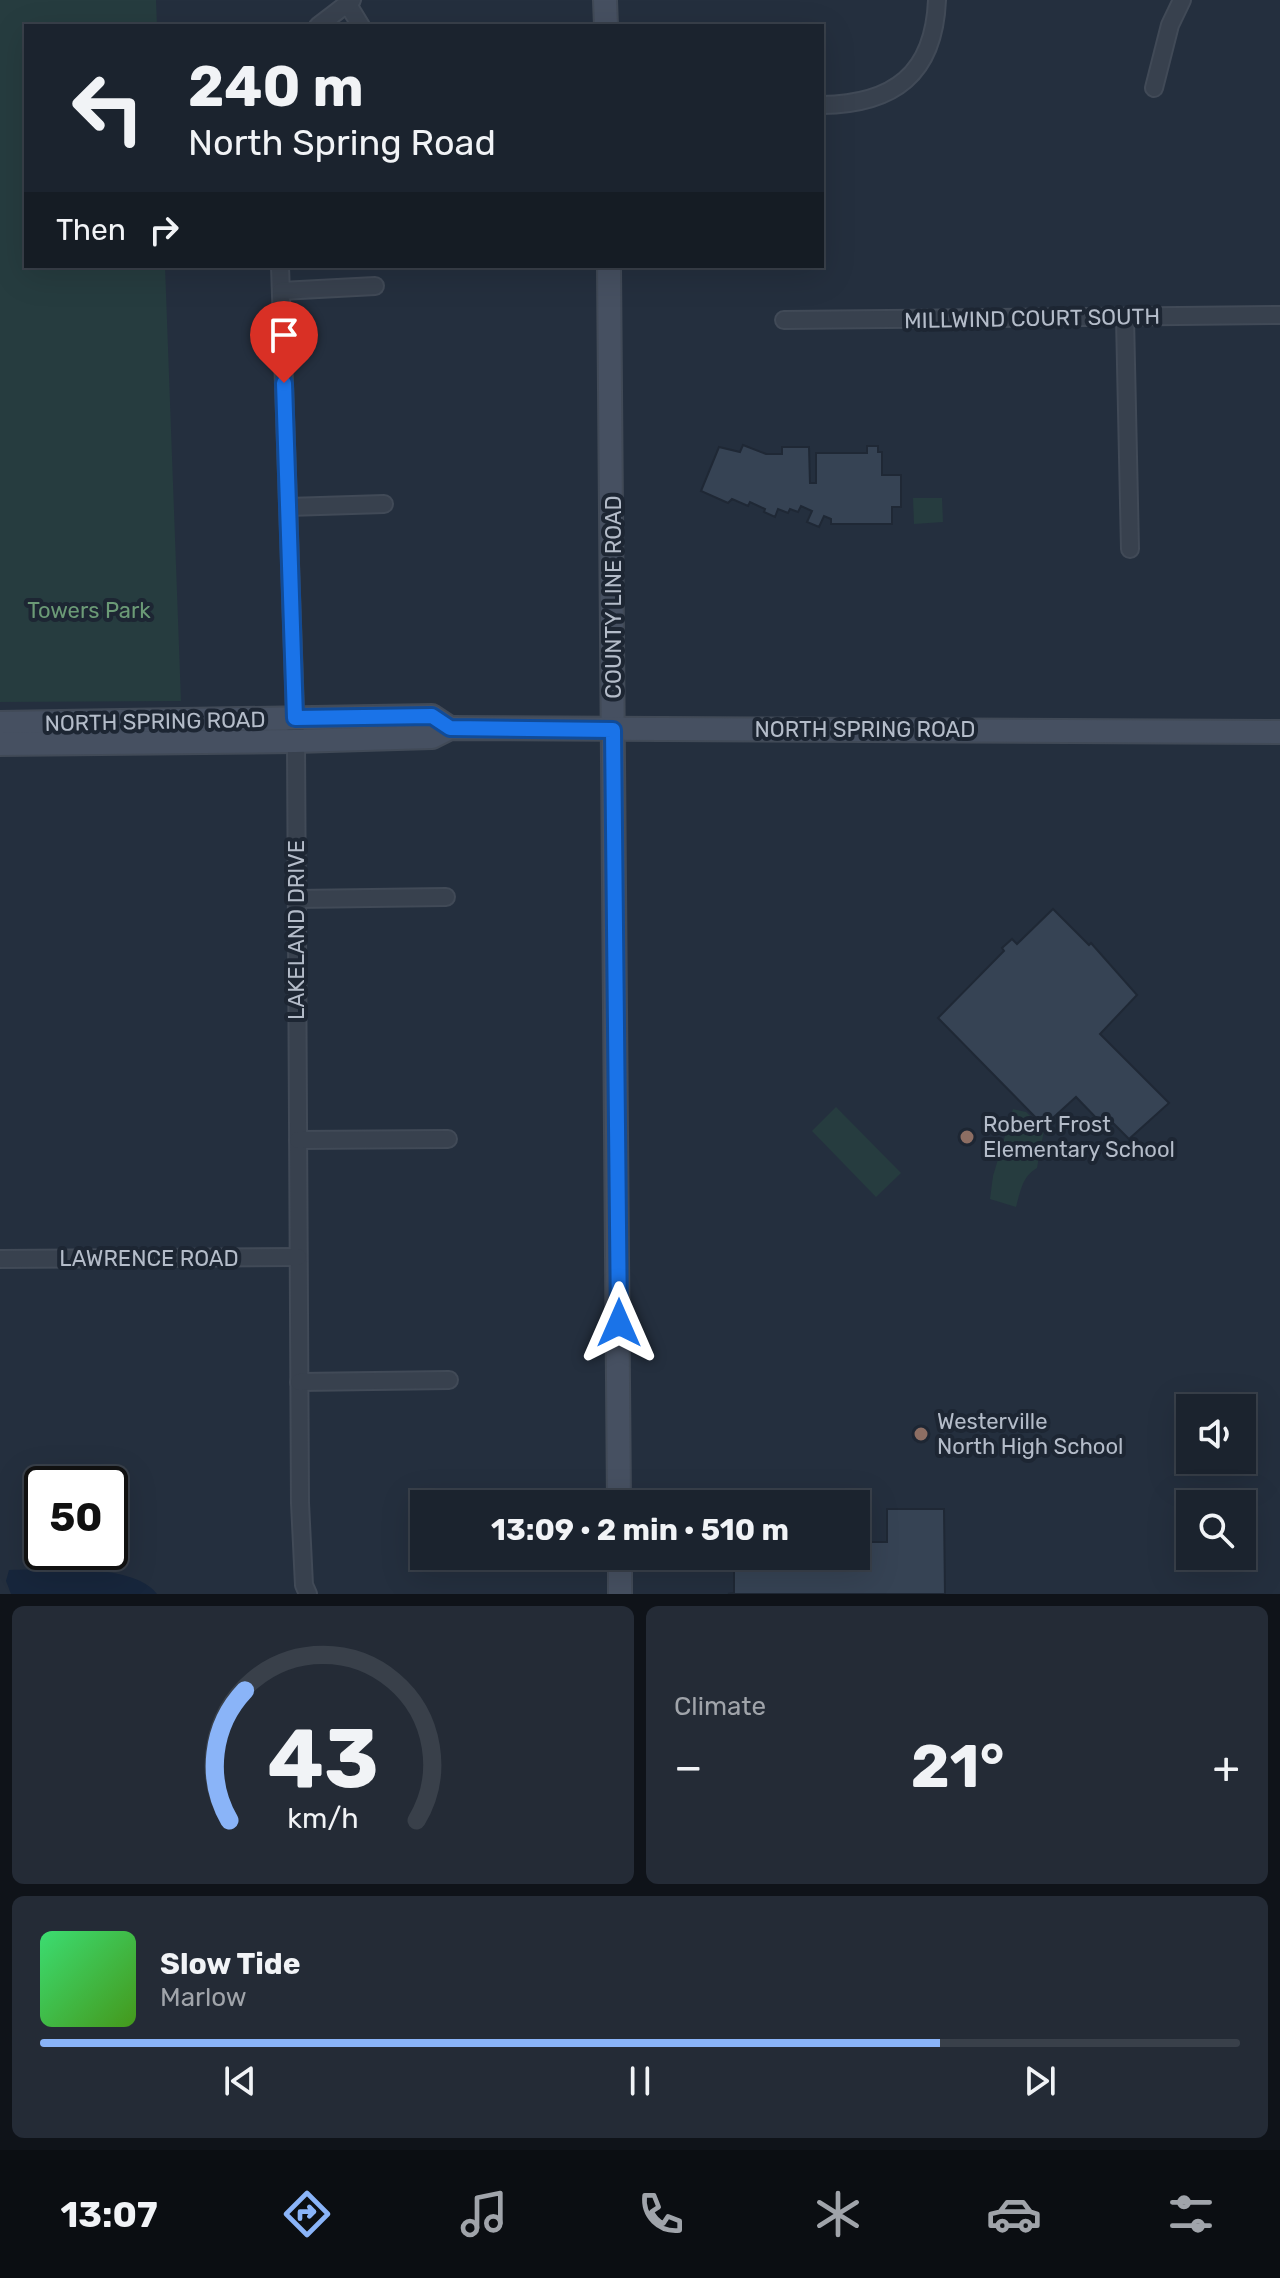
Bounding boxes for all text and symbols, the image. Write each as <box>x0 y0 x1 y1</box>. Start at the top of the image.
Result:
text: 240 m <box>188 54 364 120</box>
icon: left <box>56 56 160 160</box>
text: North Spring Road <box>188 121 496 164</box>
icon: right <box>142 208 186 252</box>
text: Then <box>56 212 126 248</box>
pin <box>250 301 318 383</box>
street label: MILLWIND COURT SOUTH <box>904 303 1160 334</box>
icon: arrive <box>262 313 306 357</box>
street label: COUNTY LINE ROAD <box>600 495 627 699</box>
park label: Towers Park <box>27 597 151 624</box>
street label: NORTH SPRING ROAD <box>44 706 266 737</box>
street label: NORTH SPRING ROAD <box>754 716 976 743</box>
street label: LAKELAND DRIVE <box>283 840 310 1020</box>
place label: Robert Frost Elementary School <box>983 1111 1175 1163</box>
marker: Robert Frost Elementary School <box>958 1128 976 1146</box>
street label: LAWRENCE ROAD <box>59 1245 239 1272</box>
position arrow <box>577 1281 661 1365</box>
map controls <box>1176 1394 1256 1570</box>
button: sound <box>1176 1394 1256 1474</box>
place label: Westerville North High School <box>937 1408 1123 1460</box>
marker: Westerville North High School <box>912 1425 930 1443</box>
speed limit sign: 50 <box>24 1466 128 1570</box>
button: search <box>1176 1490 1256 1570</box>
text: 13:09 · 2 min · 510 m <box>491 1512 789 1548</box>
text: Climate <box>674 1691 766 1722</box>
text: 43 <box>267 1709 379 1808</box>
text: 21° <box>911 1731 1004 1802</box>
text: − <box>674 1741 703 1793</box>
text: + <box>1213 1741 1240 1793</box>
text: km/h <box>287 1801 359 1835</box>
text: Slow Tide <box>160 1946 300 1982</box>
text: Marlow <box>160 1982 247 2013</box>
icon: previous <box>218 2059 262 2103</box>
icon: pause <box>618 2059 662 2103</box>
icon: next <box>1018 2059 1062 2103</box>
icon: directions <box>279 2186 335 2242</box>
icon: music <box>456 2186 512 2242</box>
icon: phone <box>633 2186 689 2242</box>
icon: climate <box>810 2186 866 2242</box>
icon: car <box>986 2186 1042 2242</box>
icon: filters <box>1163 2186 1219 2242</box>
text: 13:07 <box>60 2193 158 2236</box>

